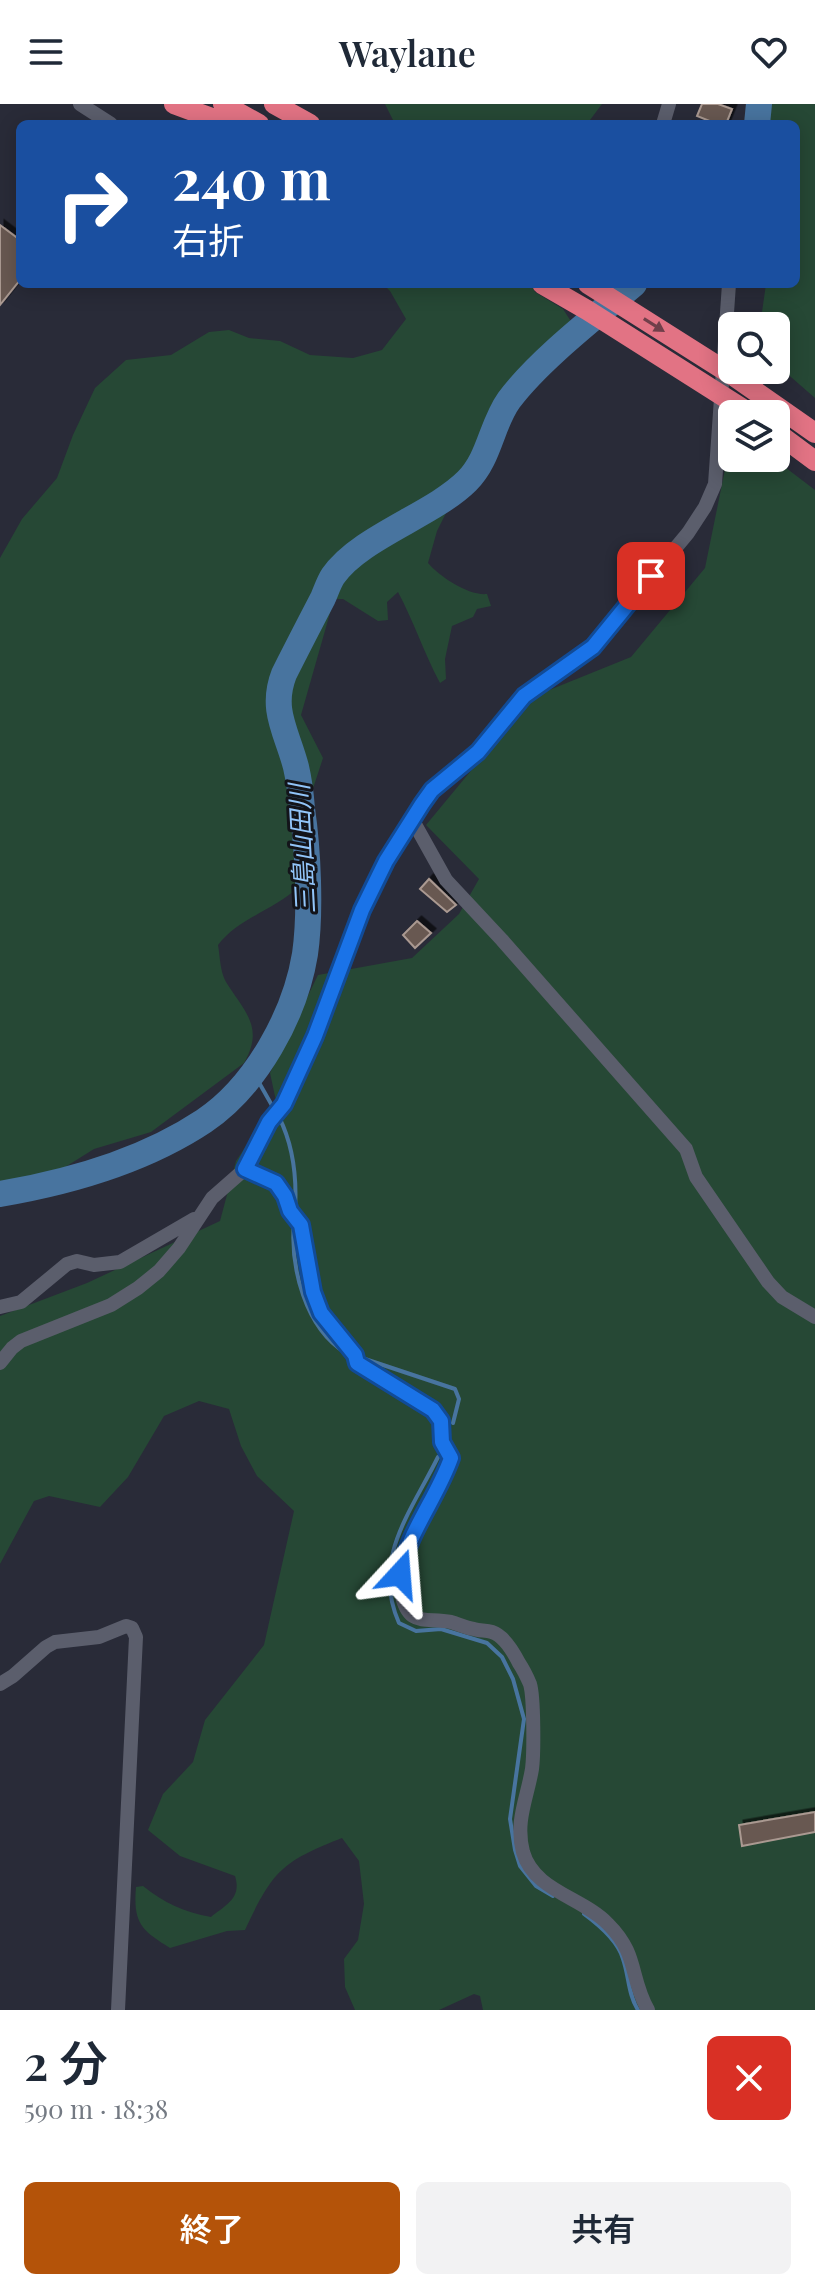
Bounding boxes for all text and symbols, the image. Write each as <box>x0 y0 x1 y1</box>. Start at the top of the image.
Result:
text: Waylane <box>339 28 476 76</box>
icon: menu <box>24 30 68 74</box>
icon: heart <box>747 30 791 74</box>
text: 240 m <box>172 140 331 215</box>
icon: right <box>40 152 144 256</box>
text: 右折 <box>172 215 244 263</box>
map controls <box>718 312 790 472</box>
button: search <box>718 312 790 384</box>
one-way arrow <box>644 318 665 333</box>
button: layers <box>718 400 790 472</box>
pin <box>617 542 685 610</box>
icon: arrive <box>629 554 673 598</box>
water label: 三島山田川 <box>280 780 322 915</box>
position arrow <box>358 1532 442 1616</box>
text: 2 分 <box>24 2029 108 2093</box>
button: close <box>707 2036 791 2120</box>
text: 590 m · 18:38 <box>24 2091 168 2126</box>
button: 終了 <box>24 2182 400 2274</box>
button: 共有 <box>416 2182 791 2274</box>

